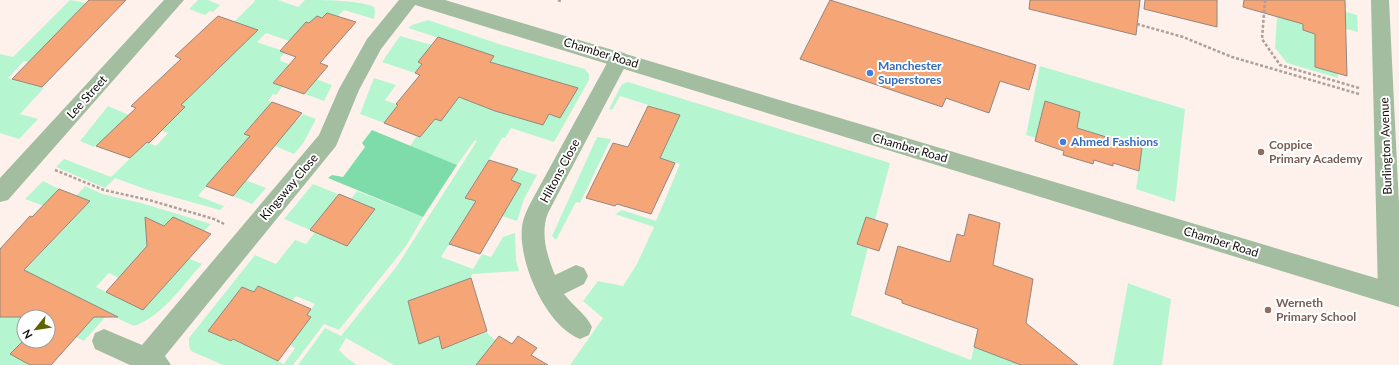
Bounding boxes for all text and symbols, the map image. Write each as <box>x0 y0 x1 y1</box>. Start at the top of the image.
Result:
street label: Chamber Road <box>562 34 640 71</box>
place label: Manchester Superstores <box>878 58 942 87</box>
marker: Manchester Superstores <box>865 68 875 78</box>
street label: Lee Street <box>63 71 110 121</box>
street label: Burlington Avenue <box>1376 97 1395 195</box>
street label: Chamber Road <box>871 130 949 165</box>
place label: Ahmed Fashions <box>1070 134 1158 149</box>
street label: Hiltons Close <box>537 136 583 205</box>
marker: Ahmed Fashions <box>1058 137 1068 147</box>
place label: Coppice Primary Academy <box>1269 137 1363 166</box>
marker: Coppice Primary Academy <box>1256 147 1266 157</box>
street label: Kingsway Close <box>256 150 321 223</box>
street label: Chamber Road <box>1182 223 1260 260</box>
place label: Werneth Primary School <box>1276 295 1356 324</box>
marker: Werneth Primary School <box>1263 305 1273 315</box>
north arrow <box>16 309 56 349</box>
text: N <box>19 327 35 341</box>

